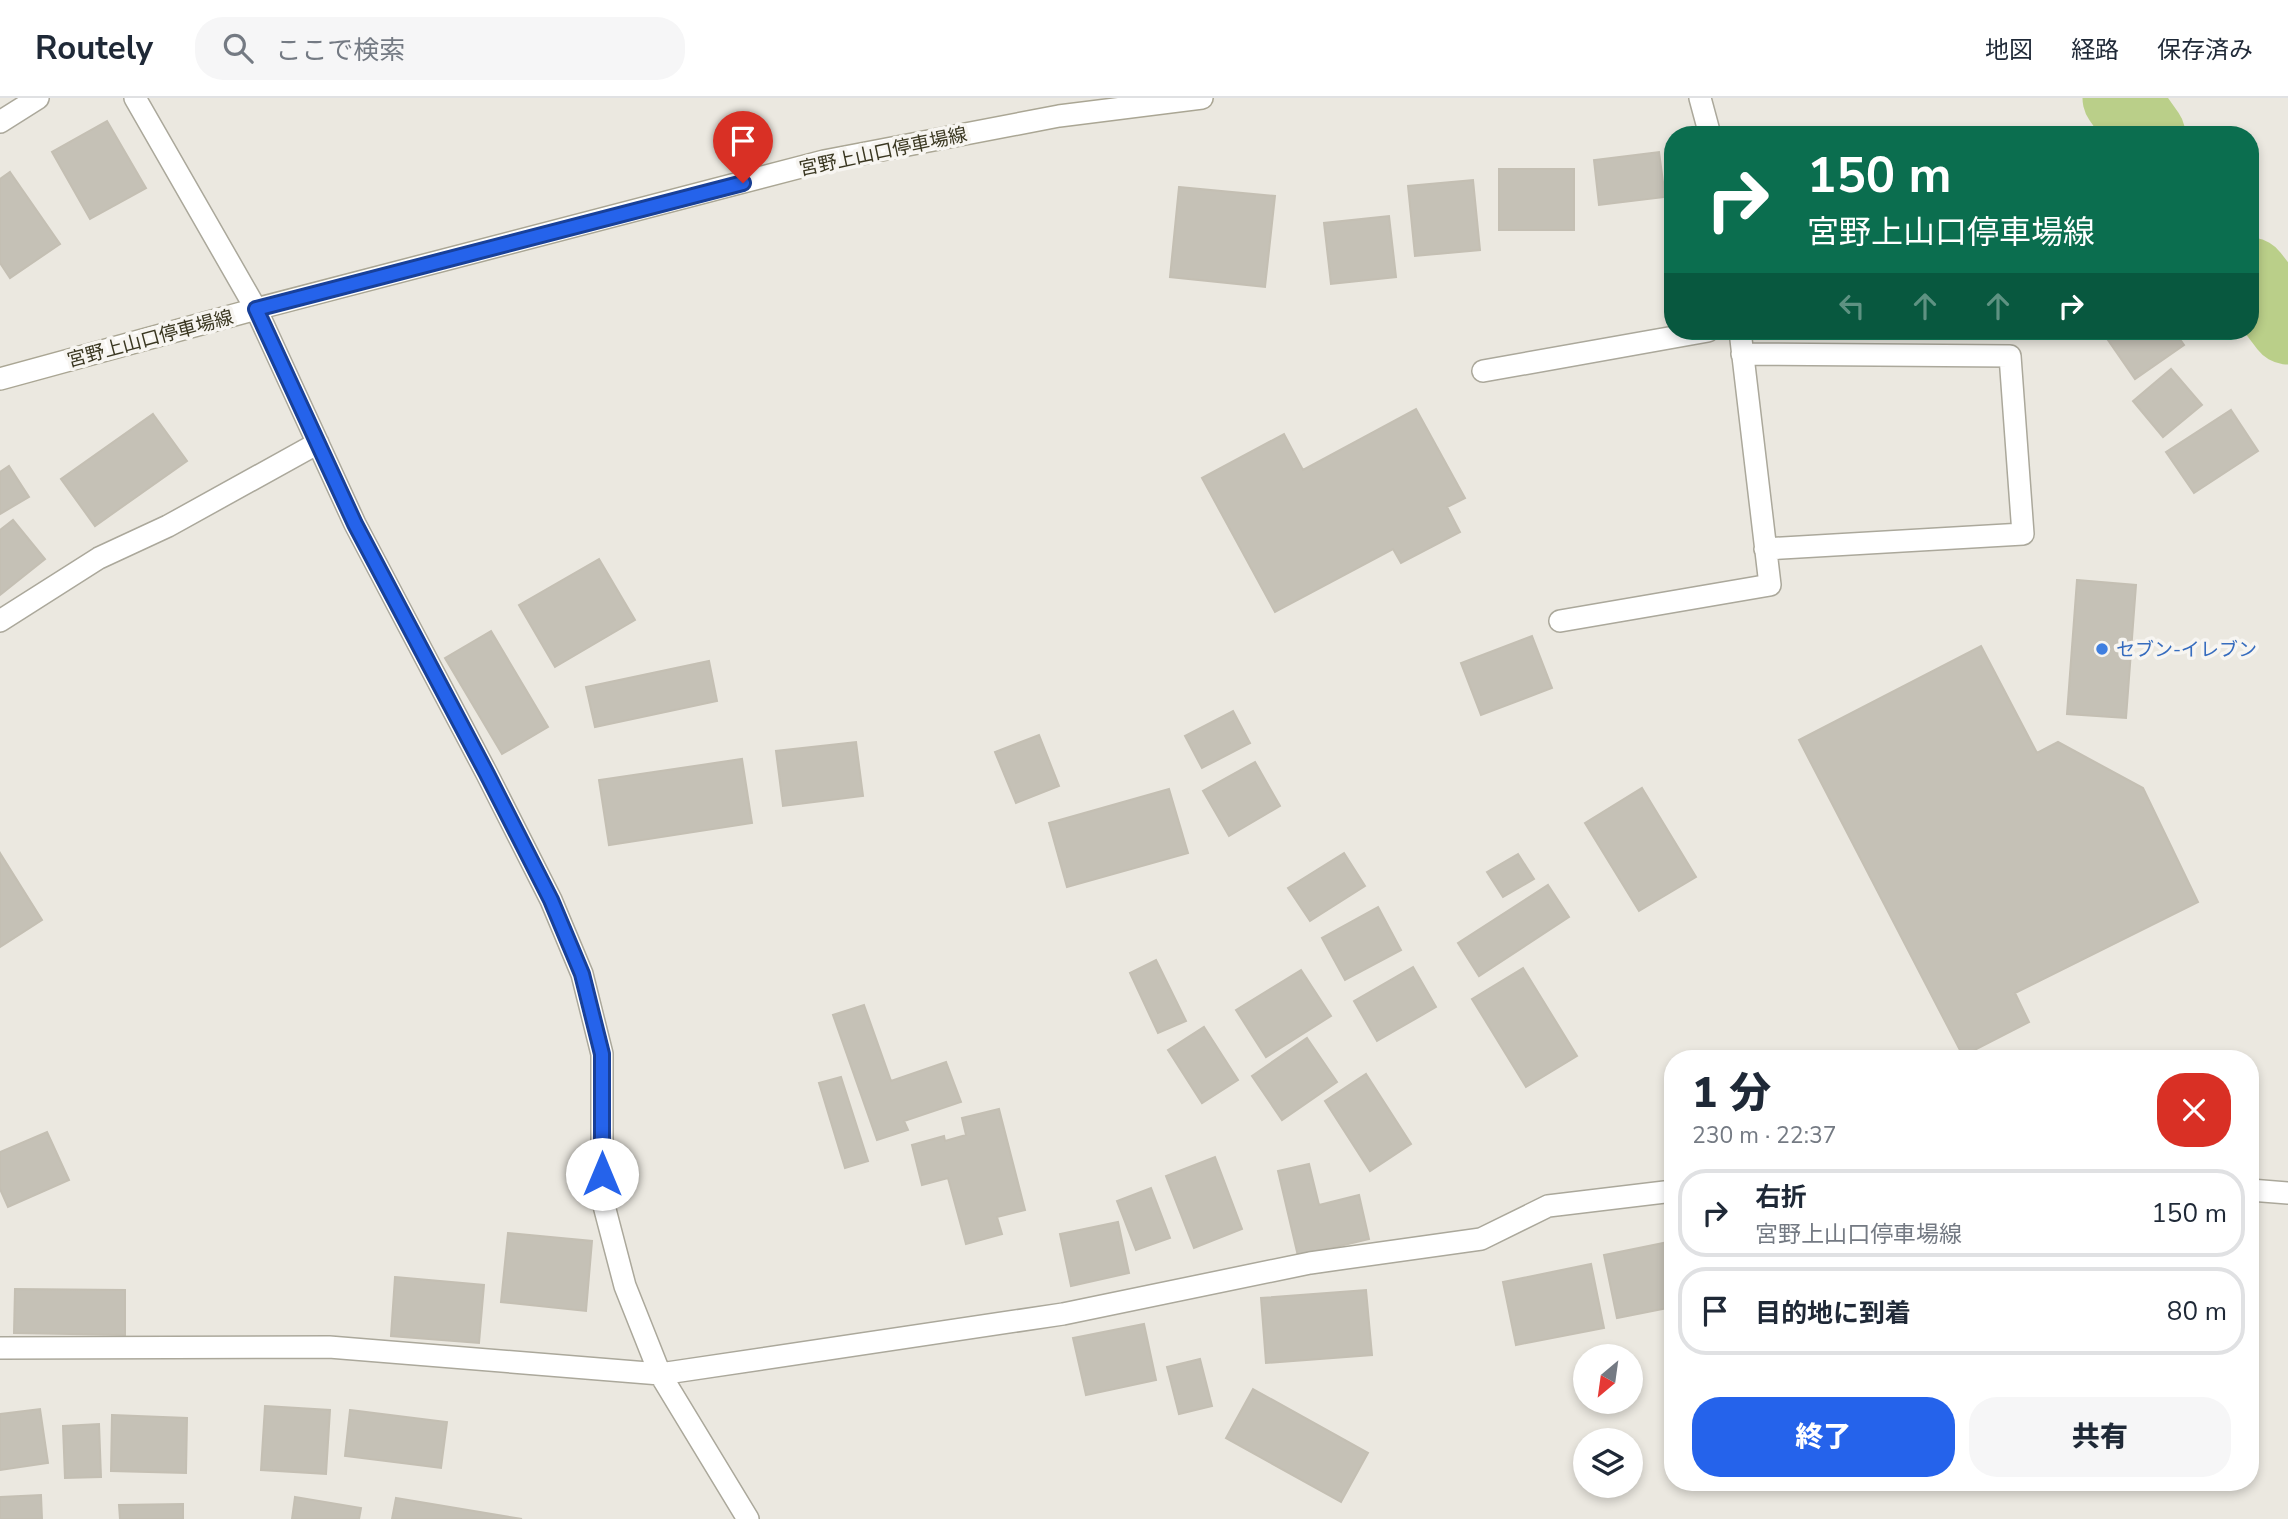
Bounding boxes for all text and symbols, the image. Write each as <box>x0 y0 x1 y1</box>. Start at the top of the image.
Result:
search box <box>195 17 685 80</box>
text: Routely <box>35 26 153 71</box>
icon: search <box>219 29 257 67</box>
text: ここで検索 <box>275 33 405 68</box>
text: 地図 <box>1985 34 2033 66</box>
text: 経路 <box>2071 34 2119 66</box>
text: 保存済み <box>2157 34 2253 66</box>
pin <box>713 111 773 183</box>
street label: 宮野上山口停車場線 <box>797 121 970 182</box>
icon: arrive <box>724 122 762 160</box>
text: 150 m <box>1807 142 1951 209</box>
icon: right <box>1692 154 1783 245</box>
text: 宮野上山口停車場線 <box>1807 211 2095 254</box>
icon: left <box>1833 287 1871 325</box>
icon: ahead <box>1906 287 1944 325</box>
icon: ahead <box>1979 287 2017 325</box>
icon: right <box>2052 287 2090 325</box>
street label: 宮野上山口停車場線 <box>64 304 236 374</box>
place label: セブン-イレブン <box>2116 637 2257 663</box>
marker: セブン-イレブン <box>2094 641 2110 657</box>
text: 1 分 <box>1692 1065 1771 1122</box>
button: close <box>2157 1073 2231 1147</box>
text: 230 m · 22:37 <box>1692 1120 1837 1151</box>
position arrow <box>565 1137 639 1211</box>
text: 右折 <box>1755 1180 1807 1215</box>
icon: right <box>1696 1194 1734 1232</box>
text: 150 m <box>2151 1196 2227 1231</box>
text: 宮野上山口停車場線 <box>1755 1219 1962 1250</box>
icon: arrive <box>1696 1292 1734 1330</box>
text: 80 m <box>2167 1294 2227 1329</box>
text: 目的地に到着 <box>1755 1296 1911 1331</box>
north arrow <box>1573 1344 1643 1414</box>
map controls <box>1573 1344 1643 1498</box>
button: 終了 <box>1692 1397 1955 1477</box>
button: 共有 <box>1969 1397 2231 1477</box>
button: layers <box>1573 1428 1643 1498</box>

